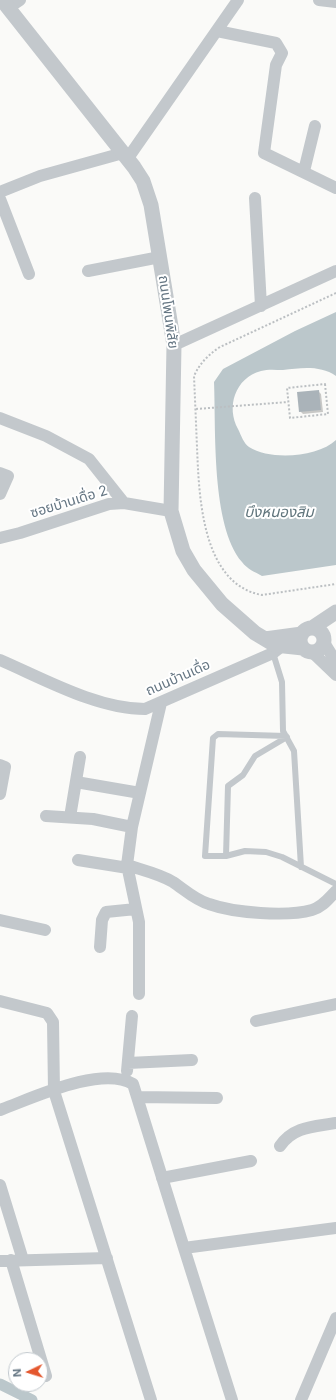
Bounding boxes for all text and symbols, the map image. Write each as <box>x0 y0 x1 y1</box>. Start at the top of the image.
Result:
street label: ถนนโพนพิสัย <box>155 274 181 350</box>
street label: ซอยบ้านเดื่อ 2 <box>28 482 110 522</box>
water label: บึงหนองสิม <box>244 503 314 521</box>
street label: ถนนบ้านเดื่อ <box>143 656 213 700</box>
north arrow <box>8 1352 48 1392</box>
text: N <box>10 1368 24 1377</box>

